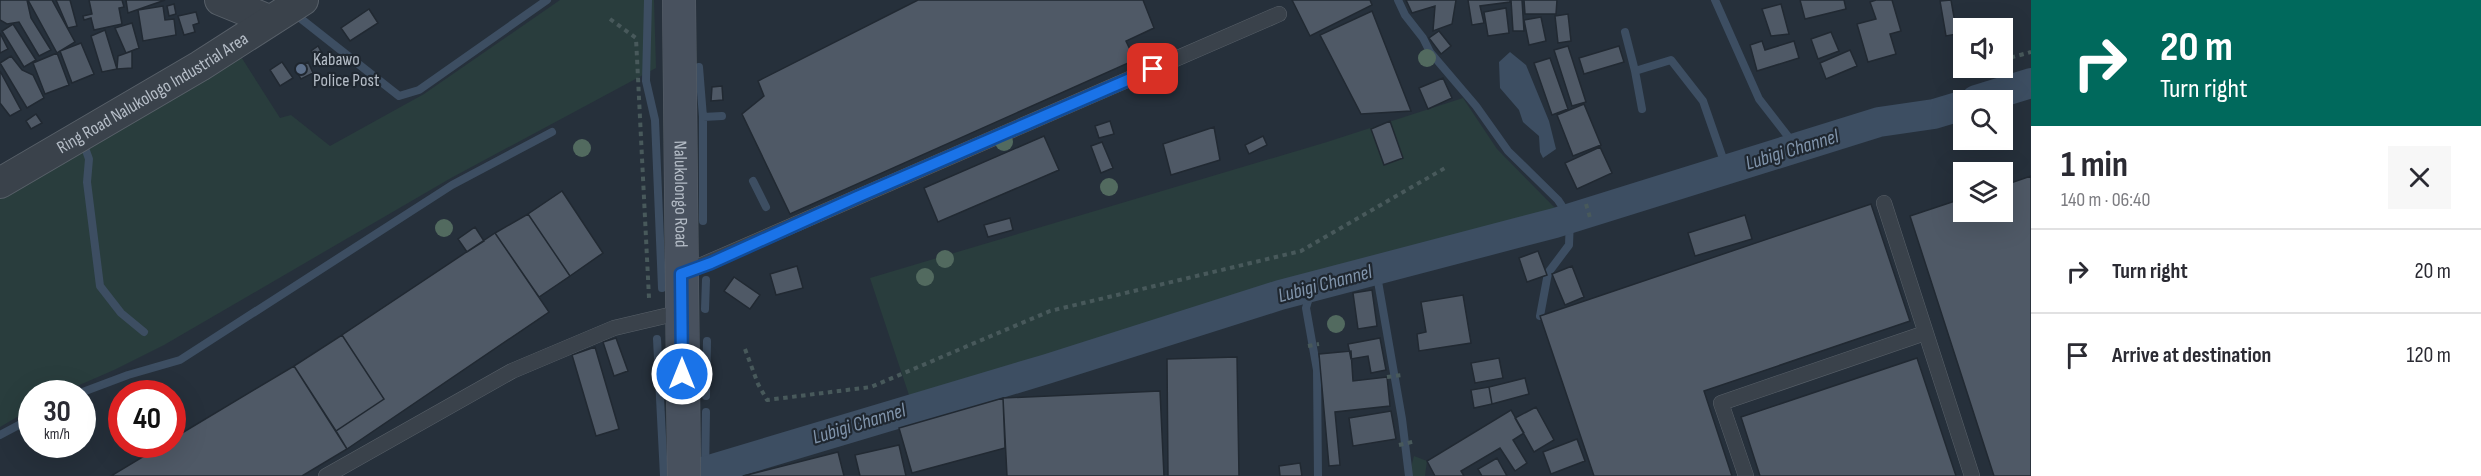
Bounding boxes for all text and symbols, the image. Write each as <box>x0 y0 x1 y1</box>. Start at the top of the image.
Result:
map controls <box>1953 18 2013 222</box>
button: sound <box>1953 18 2013 78</box>
text: 20 m <box>2160 22 2233 73</box>
icon: right <box>2061 24 2139 102</box>
street label: Ring Road Nalukologo Industrial Area <box>53 28 252 158</box>
pin <box>1127 43 1178 94</box>
place label: Kabawo Police Post <box>313 49 380 91</box>
icon: arrive <box>1136 52 1169 85</box>
marker: Kabawo Police Post <box>294 62 308 76</box>
text: Turn right <box>2160 73 2247 105</box>
button: search <box>1953 90 2013 150</box>
water label: Lubigi Channel <box>1742 124 1843 176</box>
street label: Nalukolongo Road <box>670 140 692 248</box>
text: 1 min <box>2061 144 2128 187</box>
button: close <box>2388 146 2451 209</box>
button: layers <box>1953 162 2013 222</box>
text: 140 m · 06:40 <box>2061 188 2150 212</box>
icon: right <box>2061 255 2094 288</box>
text: Turn right <box>2112 258 2188 285</box>
text: 20 m <box>2415 258 2451 285</box>
water label: Lubigi Channel <box>1275 260 1376 308</box>
icon: arrive <box>2061 339 2094 372</box>
position arrow <box>650 342 714 406</box>
text: Arrive at destination <box>2112 342 2271 369</box>
text: 120 m <box>2407 342 2451 369</box>
speed limit sign: 40 <box>108 380 186 458</box>
text: 30 <box>43 394 71 430</box>
water label: Lubigi Channel <box>809 398 910 450</box>
text: km/h <box>44 425 70 444</box>

